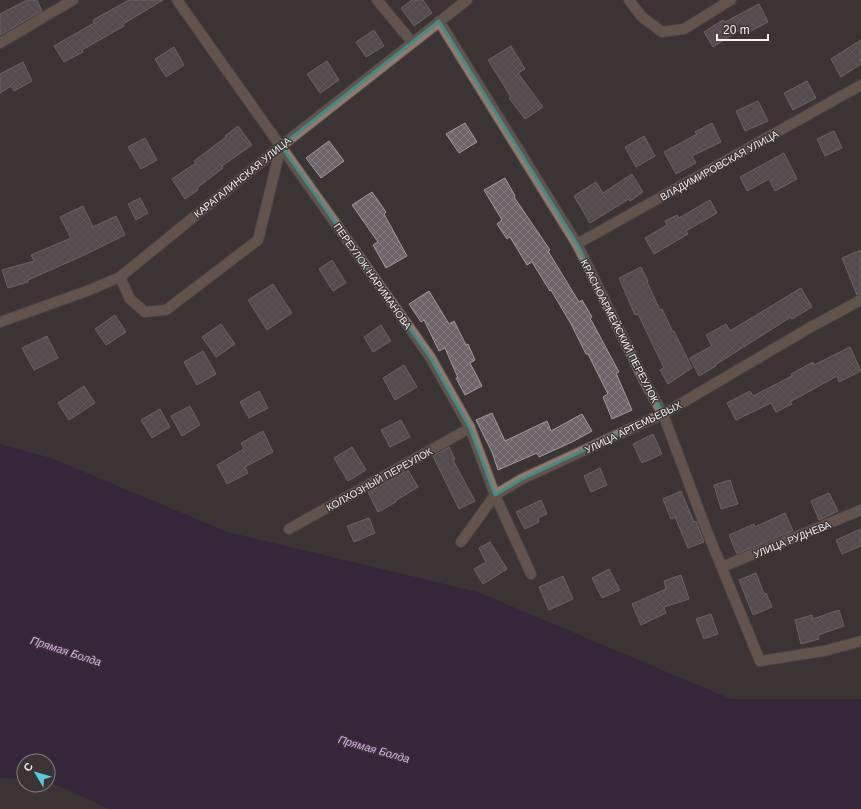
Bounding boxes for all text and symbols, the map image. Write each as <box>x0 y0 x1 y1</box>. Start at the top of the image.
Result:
scale bar <box>717 16 768 42</box>
text: 20 m <box>723 23 750 37</box>
street label: ВЛАДИМИРОВСКАЯ УЛИЦА <box>658 128 781 203</box>
street label: КАРАГАЛИНСКАЯ УЛИЦА <box>192 135 293 220</box>
street label: ПЕРЕУЛОК НАРИМАНОВА <box>332 221 414 332</box>
street label: КРАСНОАРМЕЙСКИЙ ПЕРЕУЛОК <box>578 257 662 405</box>
street label: УЛИЦА АРТЕМЬЕВЫХ <box>583 399 684 456</box>
street label: КОЛХОЗНЫЙ ПЕРЕУЛОК <box>324 445 434 513</box>
street label: УЛИЦА РУДНЕВА <box>752 519 833 560</box>
water label: Прямая Болда <box>29 634 103 668</box>
water label: Прямая Болда <box>337 733 411 765</box>
north arrow <box>16 753 56 793</box>
text: С <box>21 760 35 774</box>

